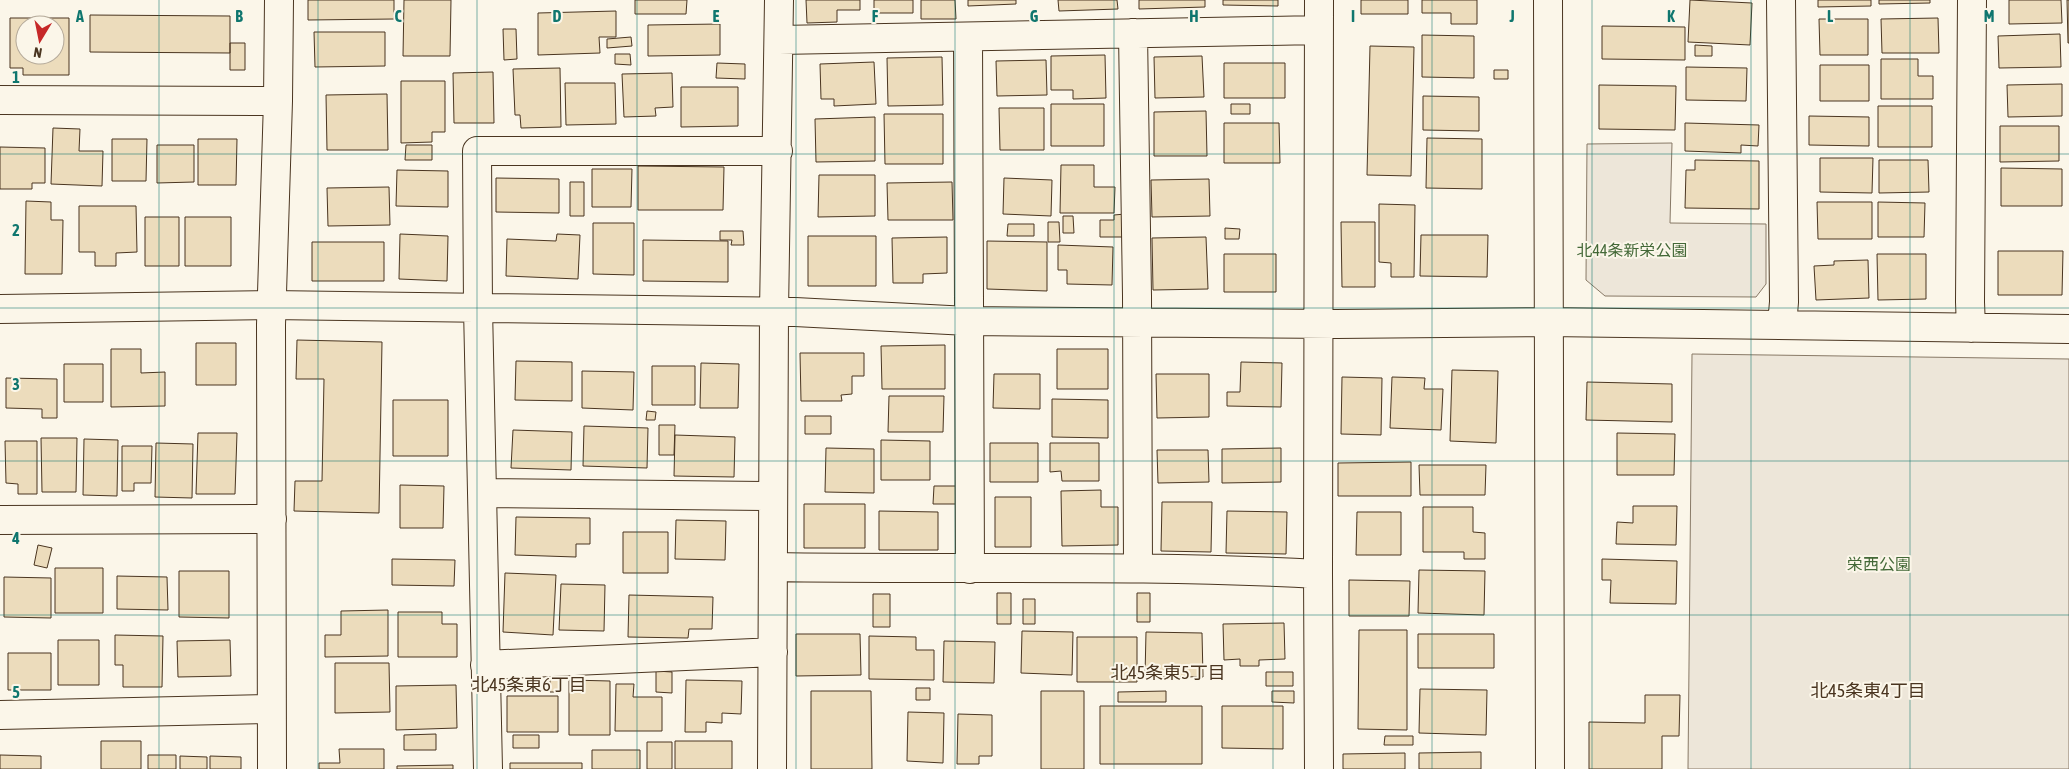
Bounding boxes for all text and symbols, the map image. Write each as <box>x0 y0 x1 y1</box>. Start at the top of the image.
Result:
text: A <box>75 7 84 25</box>
text: B <box>235 7 243 25</box>
text: C <box>394 7 402 25</box>
text: D <box>553 7 562 25</box>
text: E <box>713 7 720 25</box>
text: F <box>872 7 879 25</box>
text: G <box>1030 7 1039 25</box>
text: H <box>1189 7 1199 25</box>
text: I <box>1351 7 1355 25</box>
text: J <box>1508 7 1515 25</box>
text: K <box>1667 7 1675 25</box>
text: L <box>1827 7 1834 25</box>
text: M <box>1984 7 1994 25</box>
north arrow <box>15 15 65 65</box>
text: N <box>32 44 43 61</box>
text: 1 <box>12 68 20 86</box>
text: 2 <box>12 221 20 239</box>
park label: 北44条新栄公園 <box>1576 241 1688 259</box>
text: 3 <box>12 375 20 393</box>
text: 4 <box>11 529 20 547</box>
park label: 栄西公園 <box>1847 555 1911 573</box>
district label: 北45条東5丁目 <box>1110 662 1226 683</box>
district label: 北45条東6丁目 <box>471 674 587 695</box>
district label: 北45条東4丁目 <box>1810 680 1926 701</box>
text: 5 <box>12 683 20 701</box>

